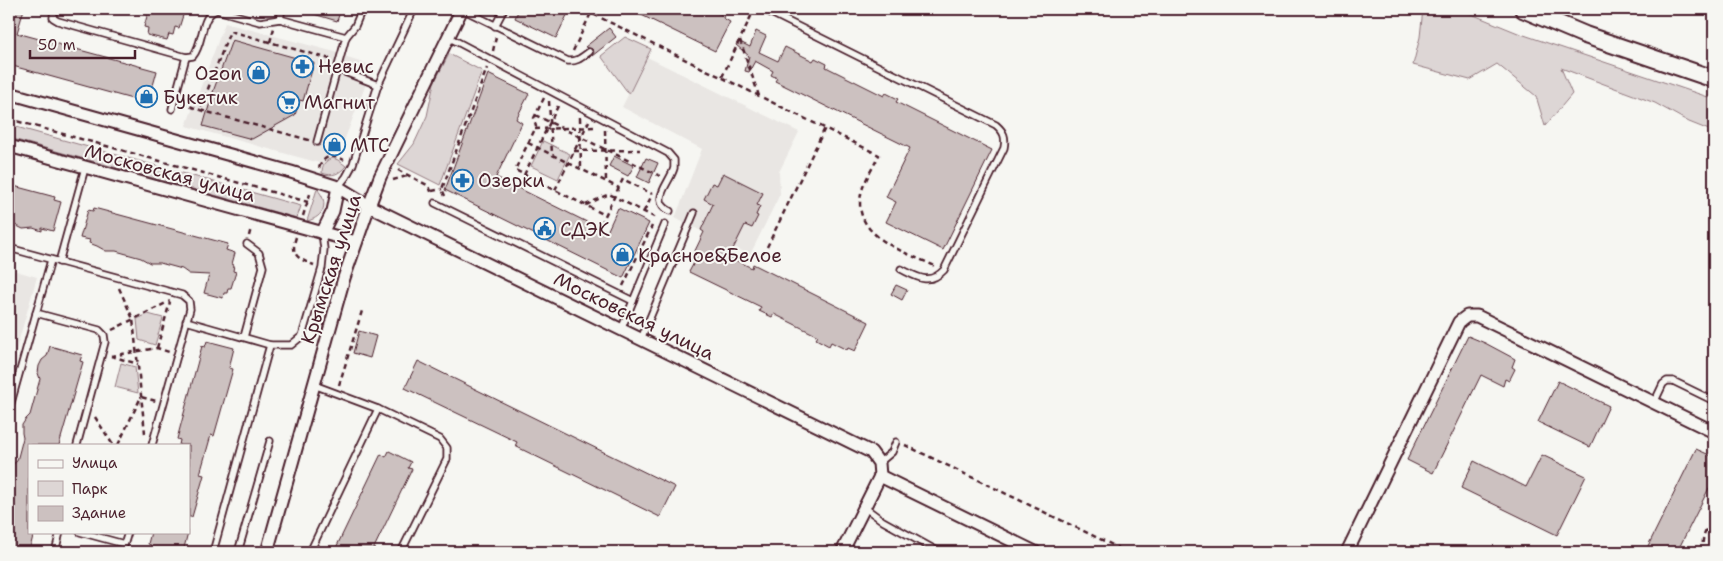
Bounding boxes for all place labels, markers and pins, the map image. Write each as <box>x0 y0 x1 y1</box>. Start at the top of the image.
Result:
pharmacy icon: Невис <box>290 54 314 78</box>
place label: Невис <box>318 54 374 79</box>
place label: Ozon <box>195 61 242 86</box>
shop icon: Ozon <box>246 61 270 85</box>
shop icon: Букетик <box>135 85 159 109</box>
place label: Букетик <box>163 85 238 110</box>
supermarket icon: Магнит <box>276 90 300 114</box>
place label: Магнит <box>304 90 375 115</box>
shop icon: МТС <box>322 133 346 157</box>
place label: МТС <box>350 133 390 158</box>
pharmacy icon: Озерки <box>450 168 474 192</box>
place label: Озерки <box>478 168 545 193</box>
public building icon: СДЭК <box>532 217 556 241</box>
place label: СДЭК <box>560 217 610 242</box>
shop icon: Красное&Белое <box>610 243 634 267</box>
place label: Красное&Белое <box>638 243 782 268</box>

